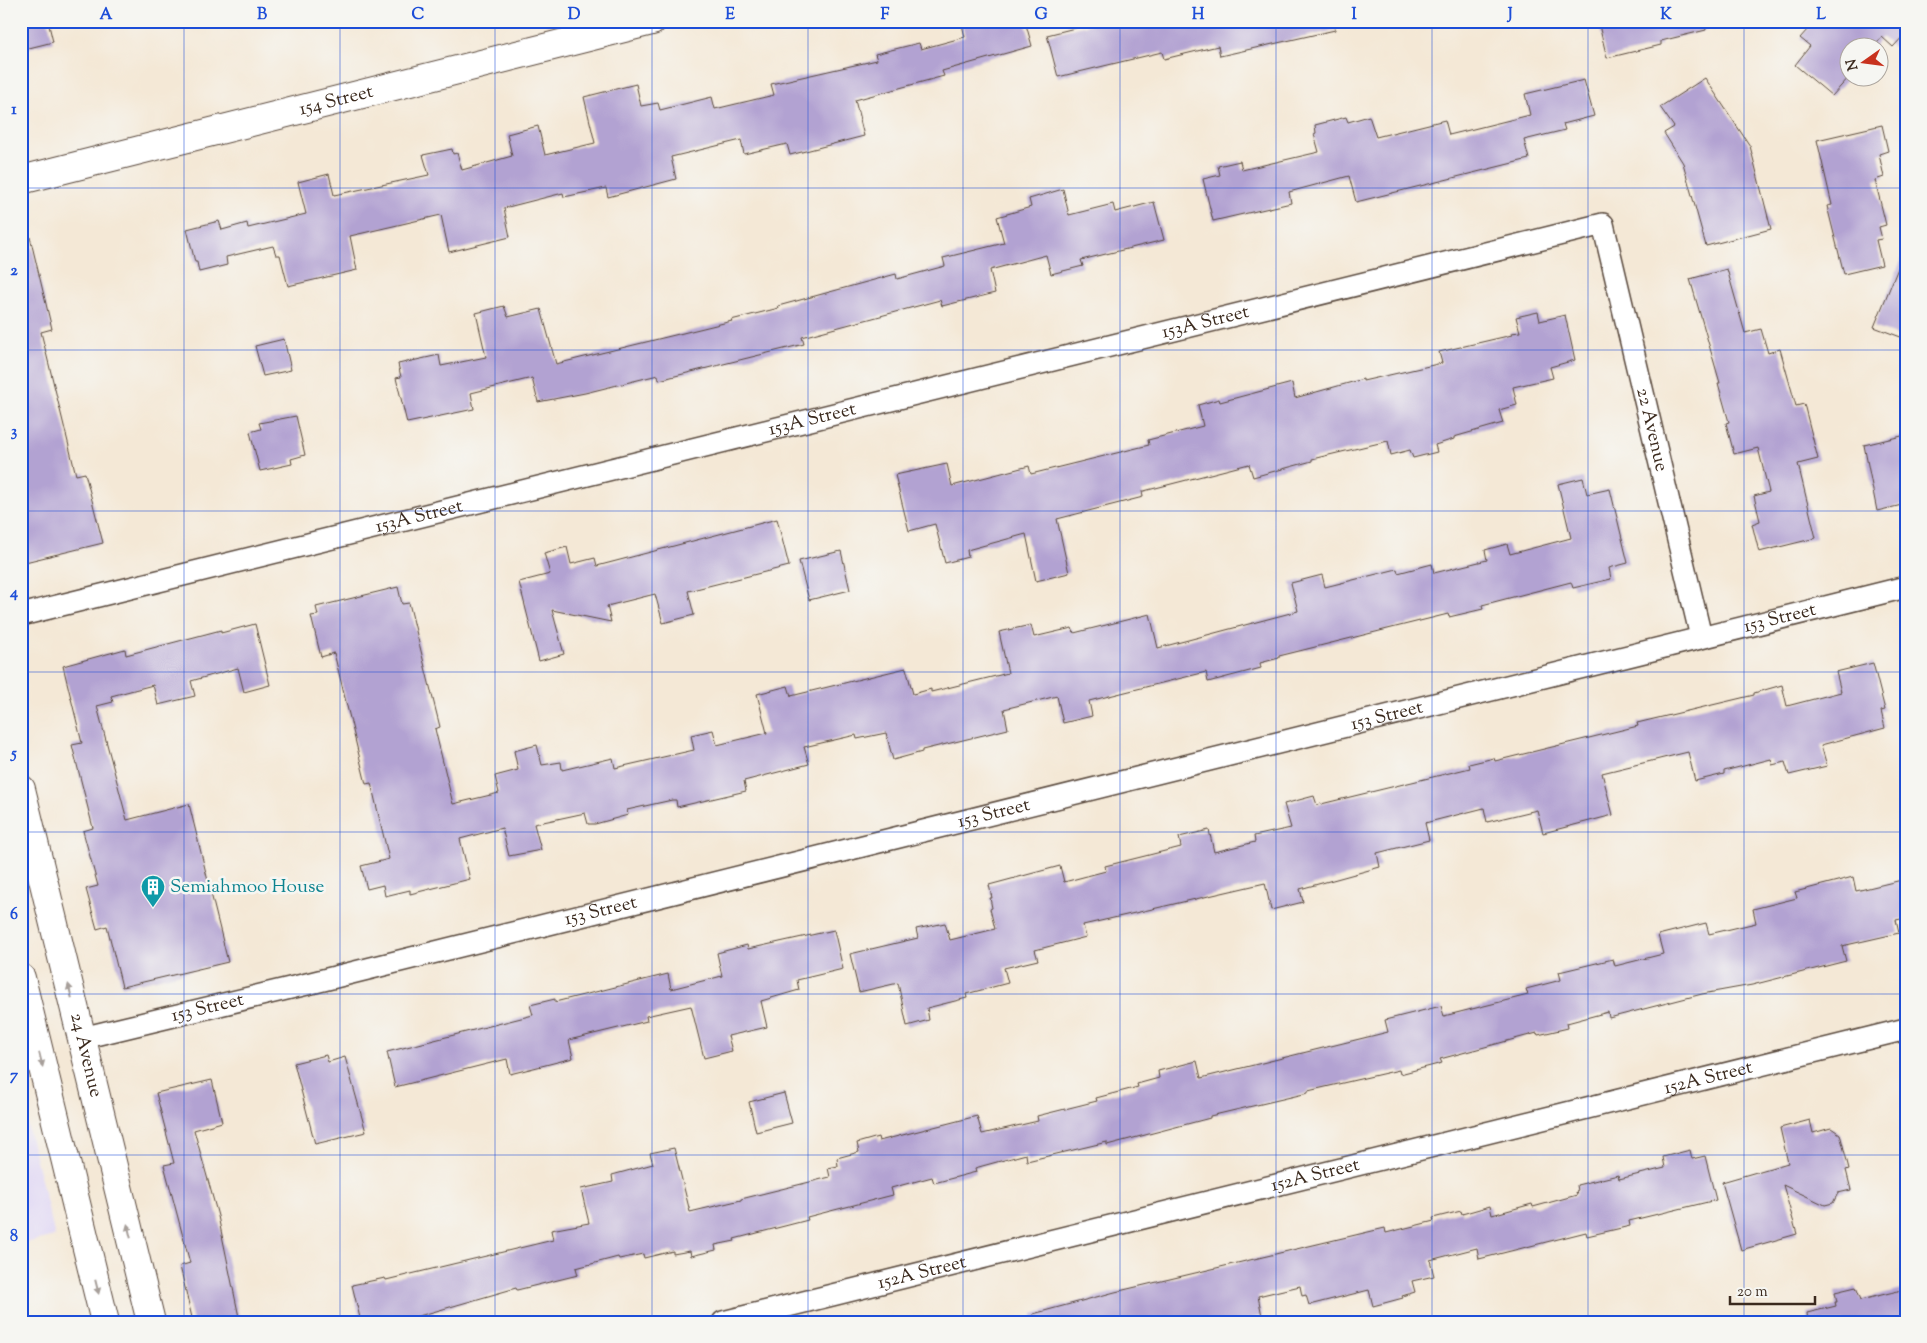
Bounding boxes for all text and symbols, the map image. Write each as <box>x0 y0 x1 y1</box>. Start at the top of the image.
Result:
text: A <box>100 4 113 27</box>
text: B <box>257 4 267 27</box>
text: C <box>412 4 425 27</box>
text: D <box>568 4 581 27</box>
text: E <box>725 4 735 27</box>
text: F <box>881 4 890 27</box>
text: G <box>1034 4 1048 27</box>
text: H <box>1192 4 1205 27</box>
text: I <box>1351 4 1357 27</box>
text: J <box>1506 4 1513 27</box>
text: K <box>1660 4 1672 27</box>
text: L <box>1816 4 1826 27</box>
north arrow <box>1840 38 1890 88</box>
text: N <box>1842 57 1864 73</box>
street label: 154 Street <box>296 78 377 123</box>
text: 1 <box>11 99 17 122</box>
text: 2 <box>10 260 18 283</box>
street label: 153A Street <box>1159 298 1252 346</box>
street label: 22 Avenue <box>1629 385 1675 474</box>
street label: 153A Street <box>766 396 859 443</box>
text: 3 <box>11 421 18 444</box>
street label: 153A Street <box>372 493 466 540</box>
text: 4 <box>9 582 18 605</box>
street label: 153 Street <box>1741 596 1819 640</box>
street label: 153 Street <box>1348 694 1426 738</box>
text: 5 <box>9 743 17 766</box>
street label: 153 Street <box>955 791 1033 835</box>
building icon: Semiahmoo House <box>140 874 166 908</box>
place label: Semiahmoo House <box>170 874 324 901</box>
street label: 153 Street <box>562 889 640 933</box>
text: 6 <box>10 904 18 927</box>
one-way arrow <box>66 983 74 998</box>
street label: 153 Street <box>168 986 247 1030</box>
street label: 24 Avenue <box>63 1010 109 1100</box>
one-way arrow <box>37 1052 45 1067</box>
street label: 152A Street <box>1661 1054 1756 1102</box>
text: 7 <box>10 1065 19 1088</box>
street label: 152A Street <box>1268 1151 1363 1199</box>
one-way arrow <box>125 1224 133 1239</box>
text: 8 <box>10 1226 18 1249</box>
street label: 152A Street <box>875 1249 970 1297</box>
scale bar <box>1730 1273 1814 1305</box>
one-way arrow <box>93 1280 101 1295</box>
text: 20 m <box>1737 1282 1768 1303</box>

